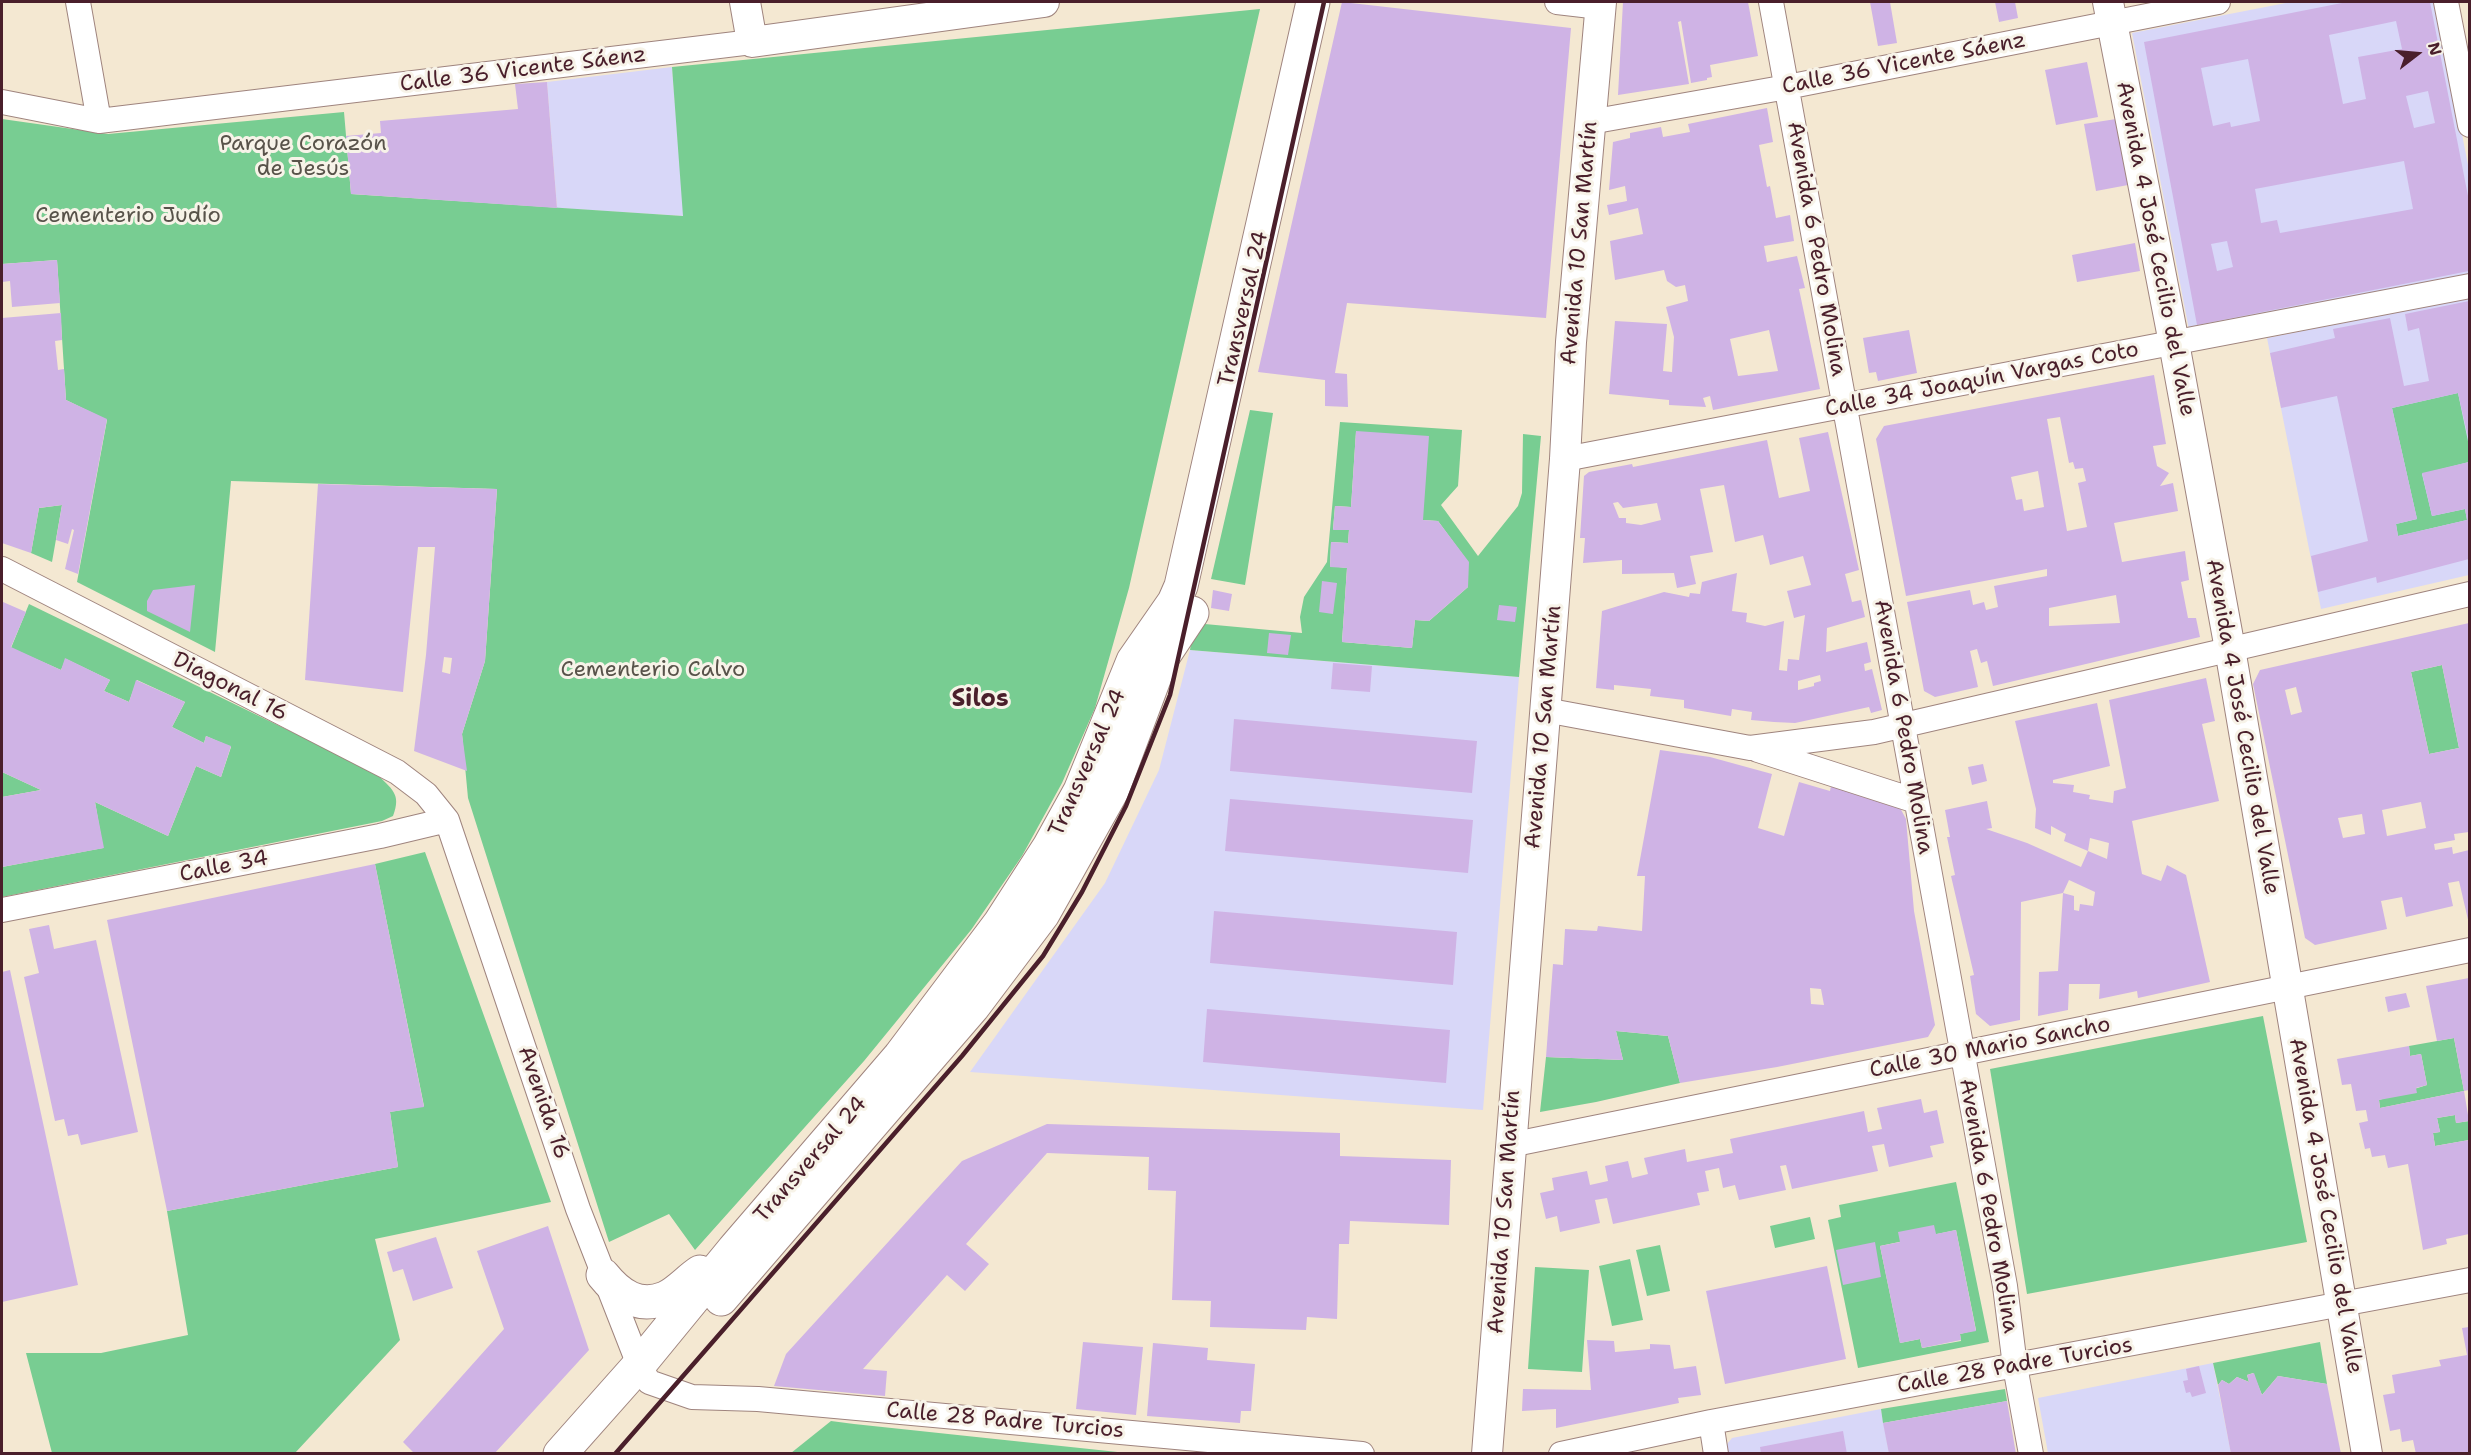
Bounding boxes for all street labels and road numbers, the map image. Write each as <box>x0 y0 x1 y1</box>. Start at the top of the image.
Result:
street label: Calle 36 Vicente Sáenz <box>1780 27 2028 101</box>
street label: Calle 36 Vicente Sáenz <box>398 42 648 98</box>
street label: Avenida 4 José Cecilio del Valle <box>2110 79 2200 419</box>
street label: Avenida 10 San Martín <box>1556 120 1604 366</box>
street label: Avenida 6 Pedro Molina <box>1781 120 1851 378</box>
street label: Transversal 24 <box>1213 229 1275 389</box>
street label: Calle 34 Joaquín Vargas Coto <box>1823 337 2141 423</box>
street label: Avenida 4 José Cecilio del Valle <box>2199 557 2285 897</box>
street label: Avenida 6 Pedro Molina <box>1868 598 1938 856</box>
street label: Avenida 10 San Martín <box>1520 604 1568 850</box>
street label: Diagonal 16 <box>168 647 292 727</box>
street label: Transversal 24 <box>1044 685 1132 841</box>
street label: Calle 34 <box>177 845 271 889</box>
street label: Calle 30 Mario Sancho <box>1867 1012 2113 1084</box>
street label: Avenida 4 José Cecilio del Valle <box>2282 1036 2368 1376</box>
street label: Avenida 16 <box>511 1043 575 1163</box>
street label: Avenida 6 Pedro Molina <box>1953 1077 2023 1335</box>
street label: Avenida 10 San Martín <box>1483 1089 1527 1335</box>
street label: Transversal 24 <box>749 1091 873 1229</box>
street label: Calle 28 Padre Turcios <box>1895 1332 2135 1400</box>
street label: Calle 28 Padre Turcios <box>885 1397 1125 1445</box>

